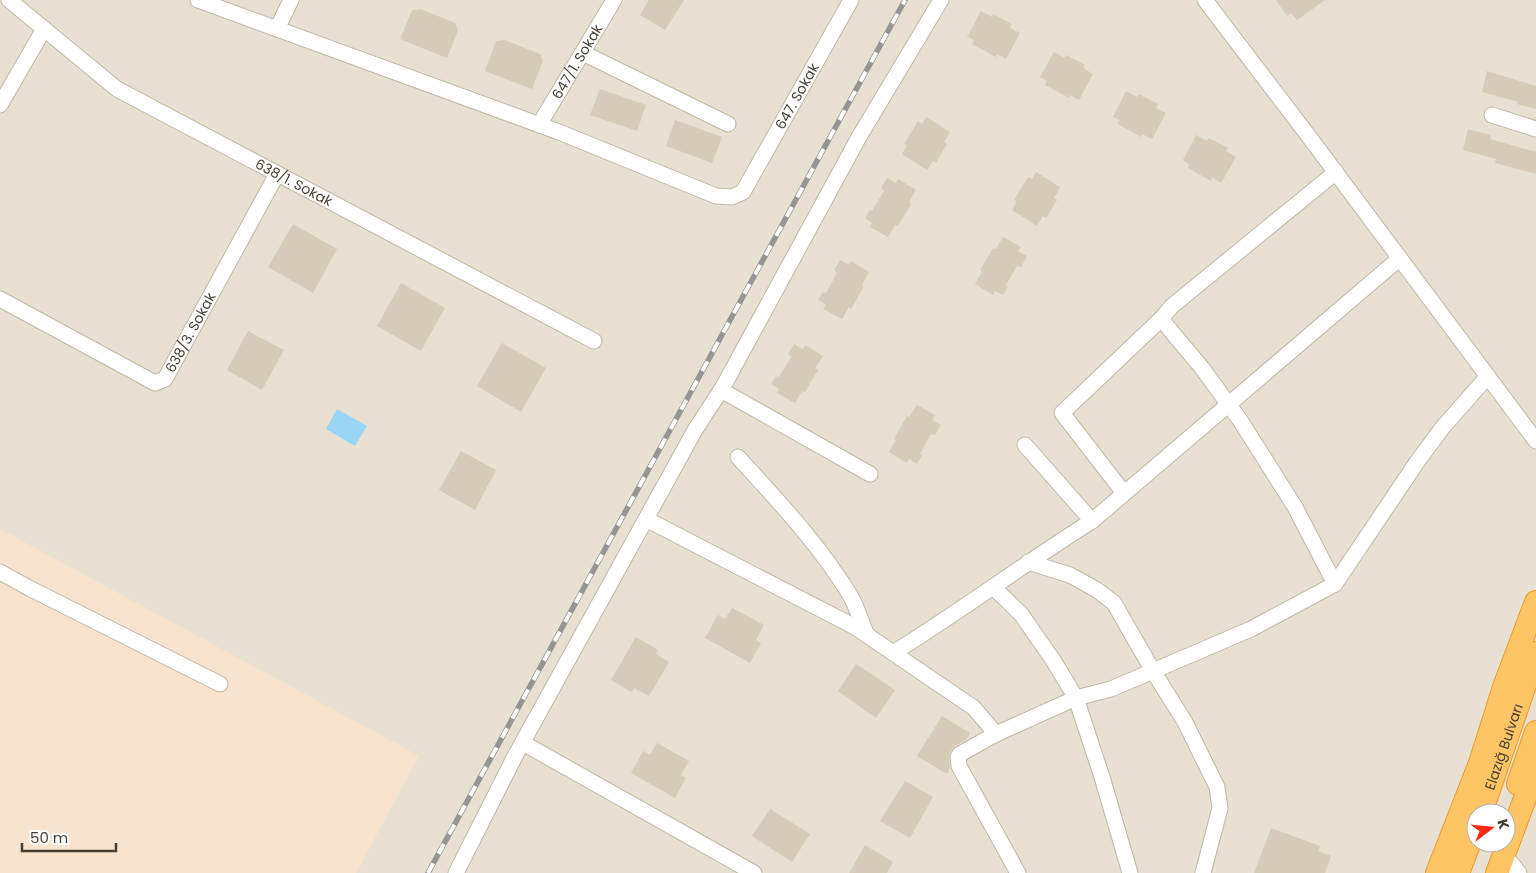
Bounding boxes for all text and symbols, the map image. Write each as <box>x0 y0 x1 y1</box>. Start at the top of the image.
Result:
street label: 647/1. Sokak <box>547 20 608 103</box>
street label: 647. Sokak <box>770 59 824 133</box>
street label: 638/1. Sokak <box>252 154 337 211</box>
street label: 638/3. Sokak <box>160 288 221 376</box>
street label: Elazığ Bulvarı <box>1480 701 1528 793</box>
north arrow <box>1466 803 1516 853</box>
text: K <box>1493 817 1515 832</box>
scale bar <box>22 820 116 852</box>
text: 50 m <box>30 827 68 848</box>

